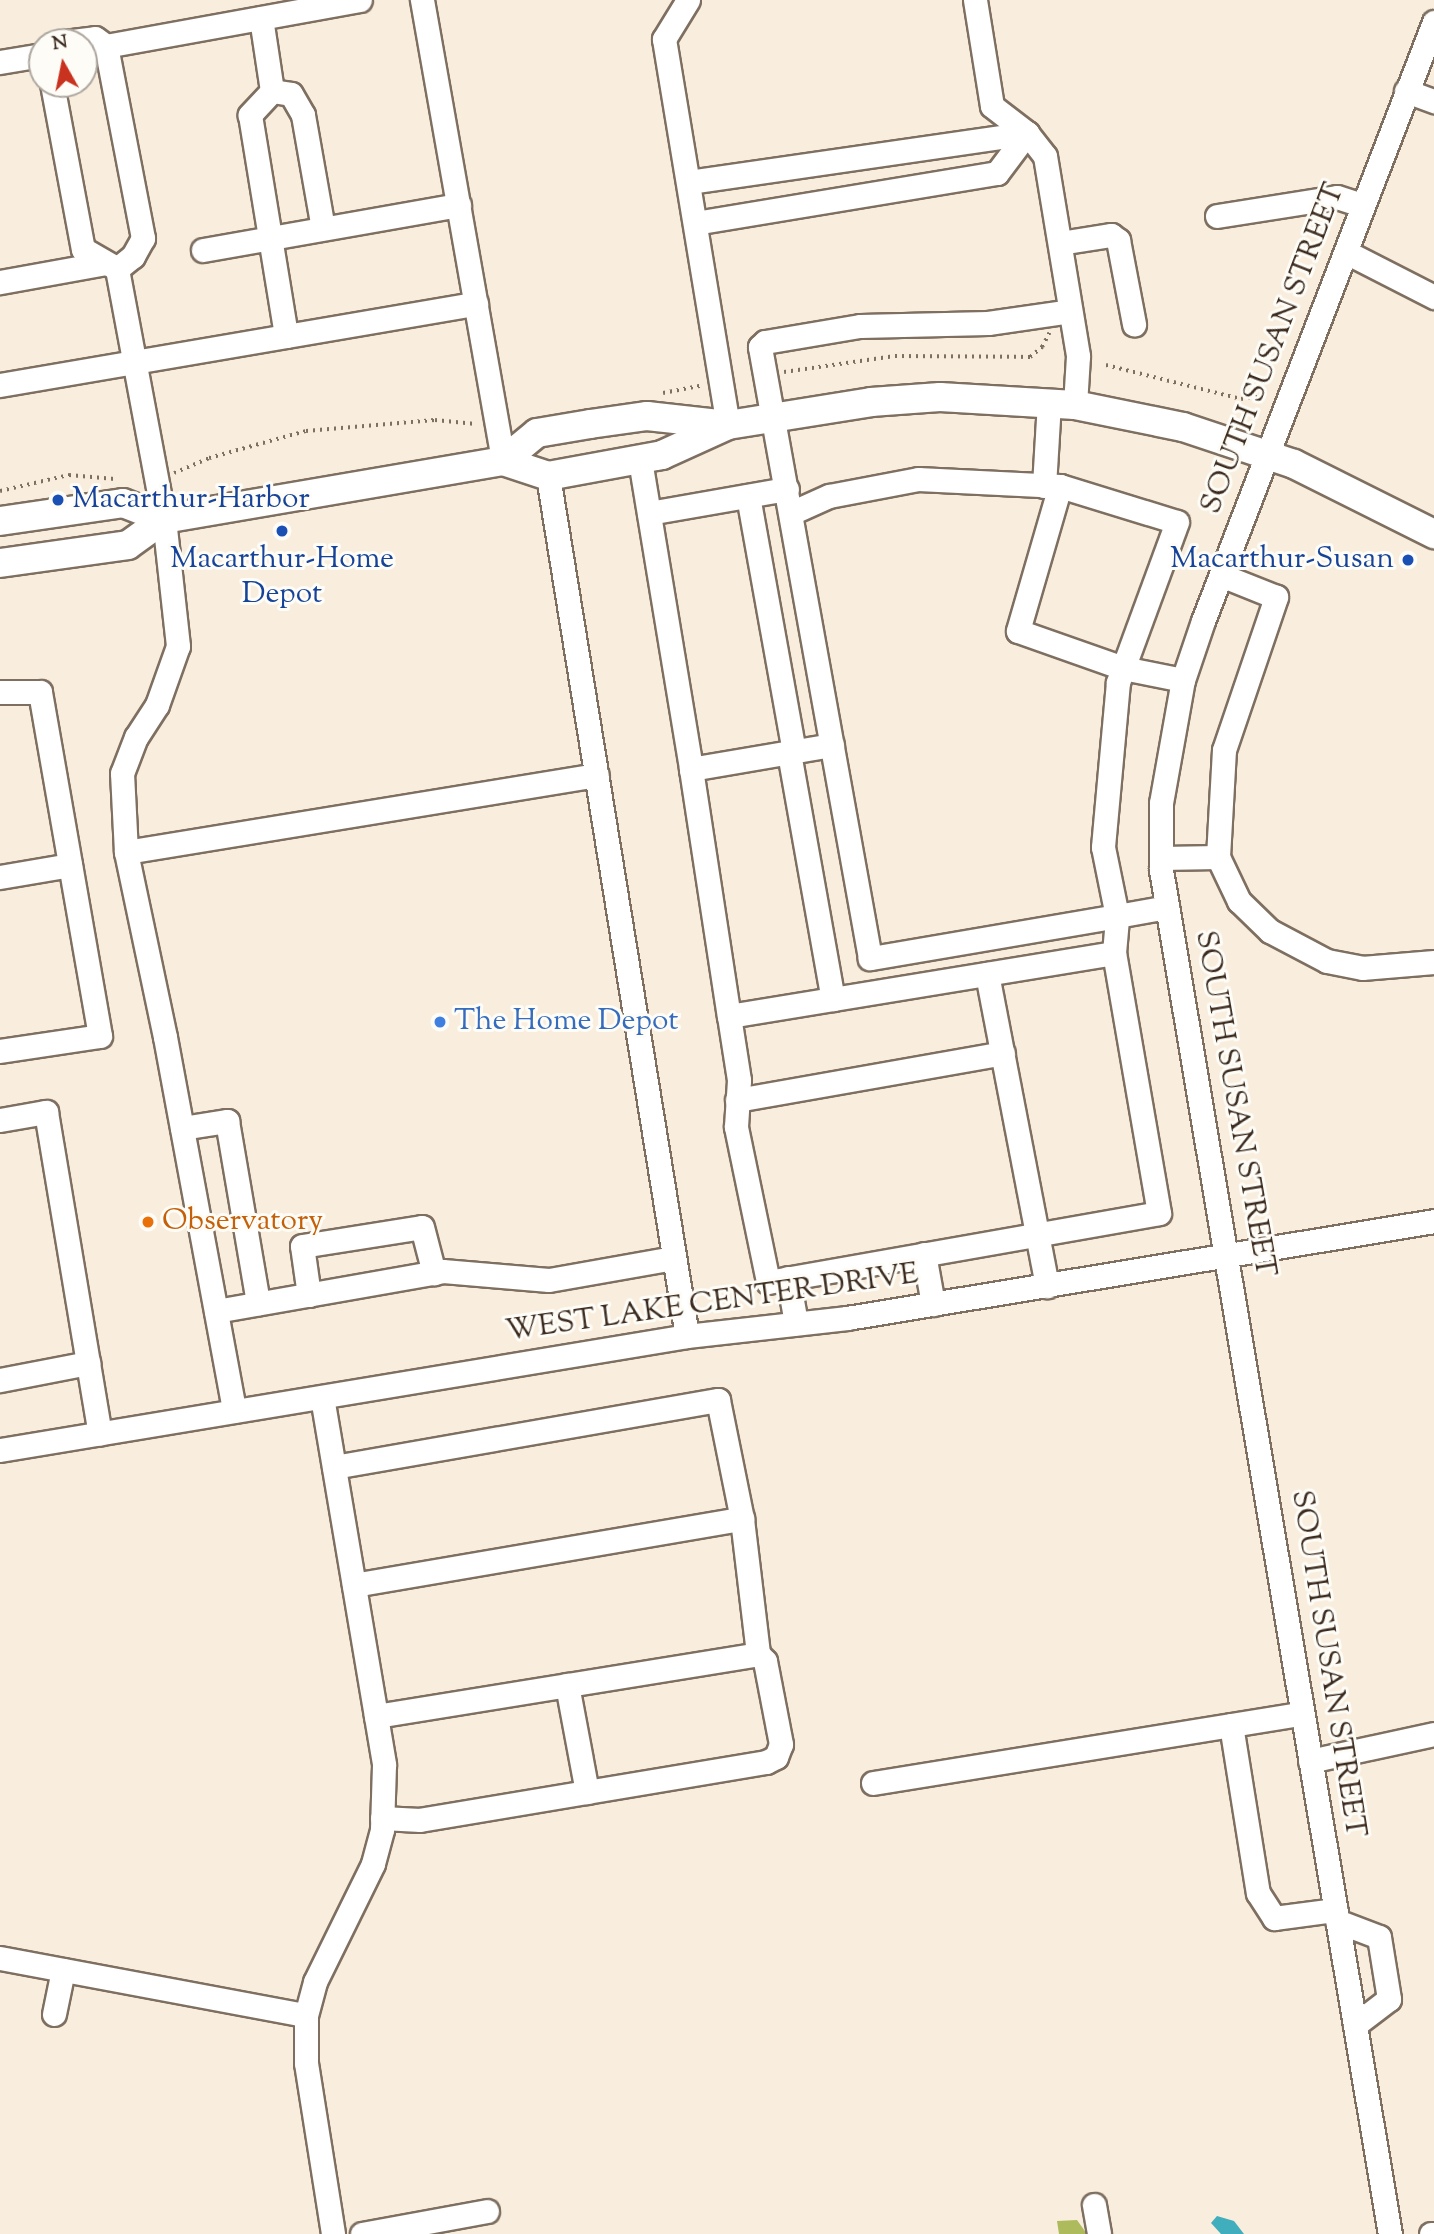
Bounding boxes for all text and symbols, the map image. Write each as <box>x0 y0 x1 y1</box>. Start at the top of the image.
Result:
north arrow <box>28 28 98 98</box>
text: N <box>50 29 70 58</box>
street label: SOUTH SUSAN STREET <box>1194 179 1354 519</box>
place label: Macarthur-Harbor <box>72 482 310 518</box>
marker: Macarthur-Harbor <box>50 492 66 508</box>
marker: Macarthur-Home Depot <box>274 523 290 539</box>
place label: Macarthur-Home Depot <box>170 542 394 612</box>
place label: Macarthur-Susan <box>1170 542 1394 578</box>
marker: Macarthur-Susan <box>1400 552 1416 568</box>
street label: SOUTH SUSAN STREET <box>1186 928 1282 1280</box>
place label: The Home Depot <box>454 1004 678 1040</box>
marker: The Home Depot <box>432 1014 448 1030</box>
place label: Observatory <box>162 1204 323 1240</box>
marker: Observatory <box>140 1214 156 1230</box>
street label: WEST LAKE CENTER DRIVE <box>503 1257 921 1351</box>
street label: SOUTH SUSAN STREET <box>1282 1488 1372 1840</box>

